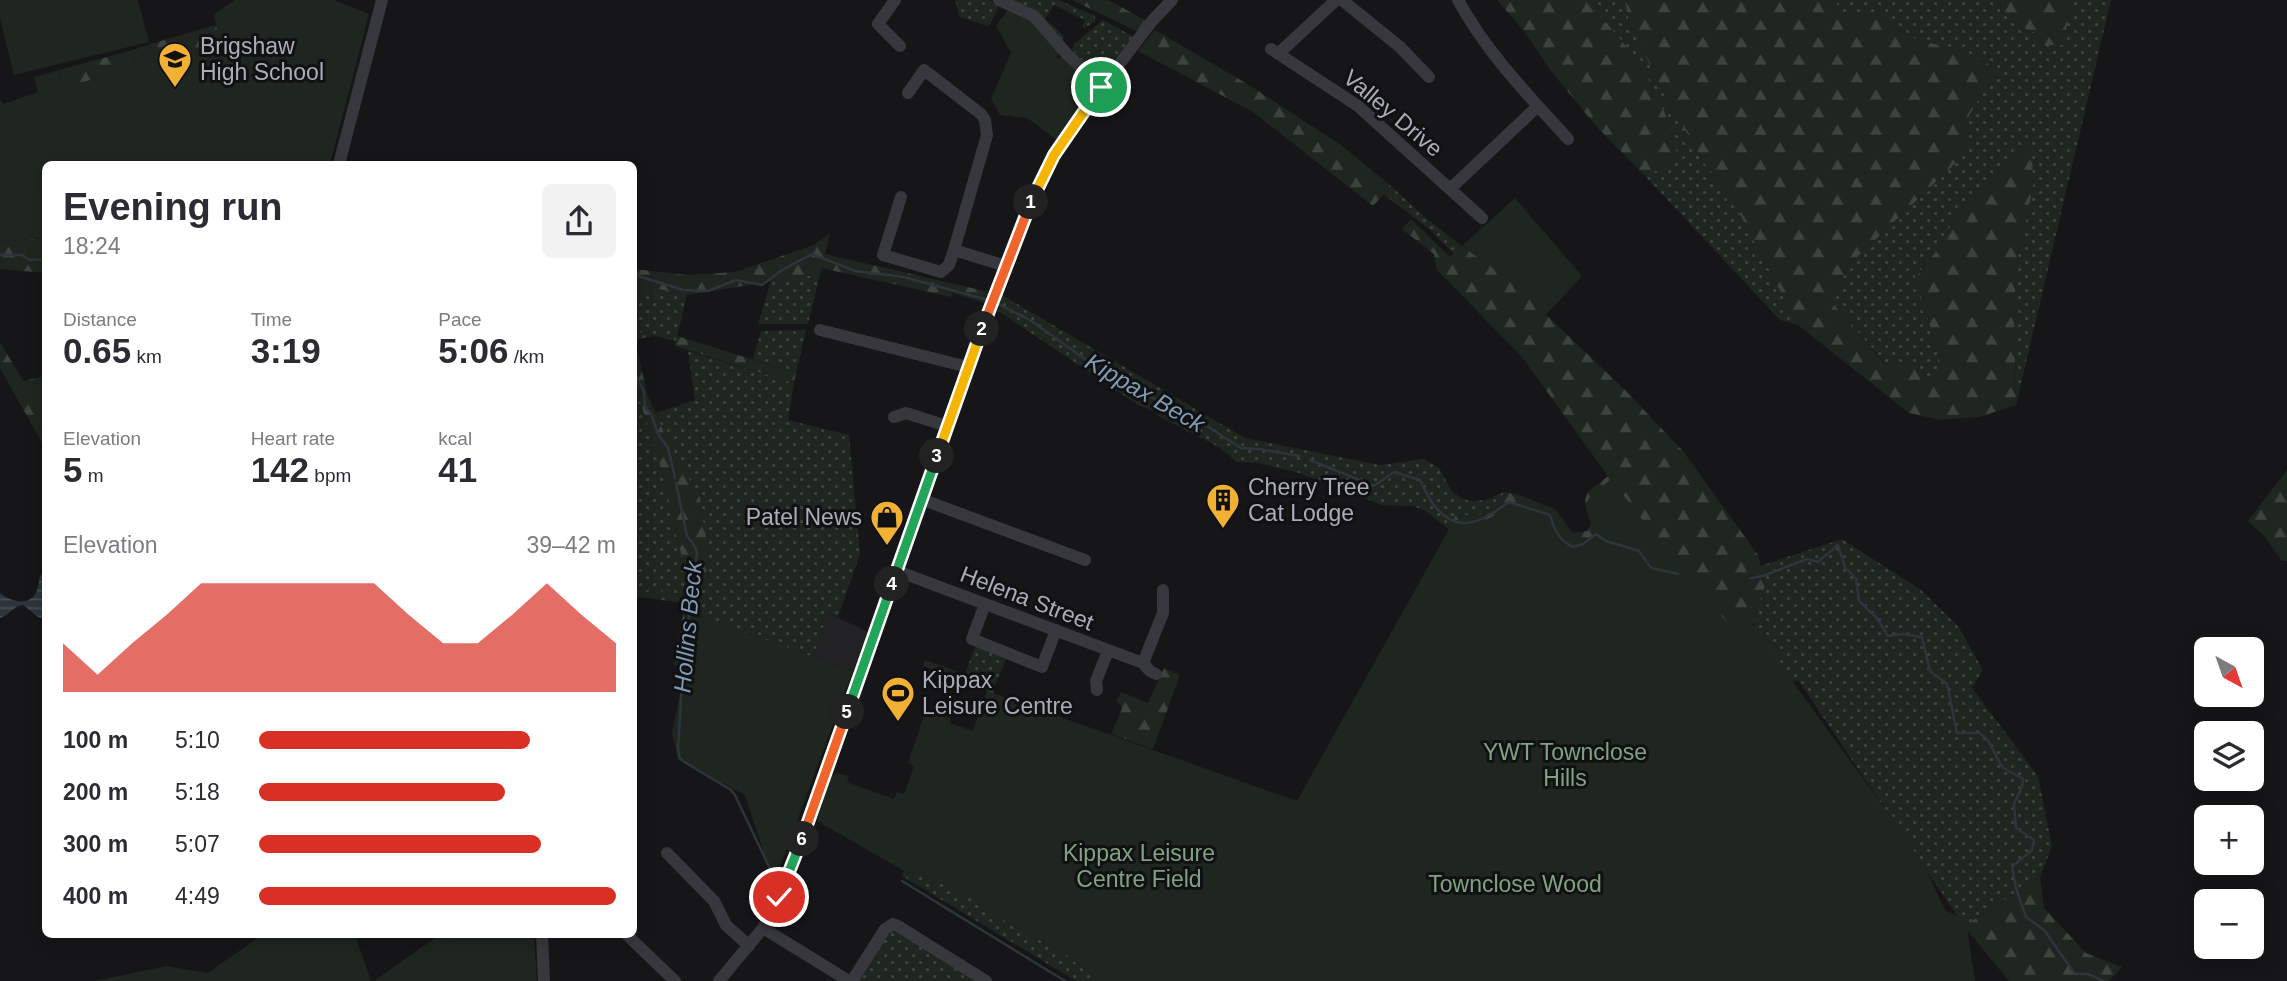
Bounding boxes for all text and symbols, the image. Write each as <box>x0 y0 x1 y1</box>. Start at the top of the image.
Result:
place label: Brigshaw High School <box>200 33 324 85</box>
school or university icon: Brigshaw High School <box>156 40 194 89</box>
pin <box>1071 57 1131 117</box>
street label: Valley Drive <box>1338 64 1448 162</box>
icon: arrive <box>1082 68 1120 106</box>
button: share <box>542 184 616 258</box>
pin: 1 <box>1014 184 1048 220</box>
text: Evening run <box>63 186 283 228</box>
text: 1 <box>1025 191 1036 212</box>
text: 18:24 <box>63 233 121 259</box>
text: Distance <box>63 309 137 330</box>
text: Time <box>251 309 292 330</box>
text: Pace <box>438 309 482 330</box>
pin: 2 <box>964 312 1000 346</box>
text: 2 <box>976 318 987 339</box>
text: 0.65 <box>63 331 131 370</box>
text: 3:19 <box>251 331 321 370</box>
text: 5:06 <box>438 331 508 370</box>
text: km <box>131 346 162 367</box>
text: /km <box>508 346 544 367</box>
water label: Kippax Beck <box>1081 348 1211 439</box>
text: Elevation <box>63 428 141 449</box>
text: Heart rate <box>251 428 335 449</box>
text: kcal <box>438 428 472 449</box>
pin: 3 <box>920 438 954 474</box>
text: 3 <box>931 445 942 466</box>
text: 5 <box>63 450 82 489</box>
text: 142 <box>251 450 309 489</box>
text: 41 <box>438 450 477 489</box>
text: m <box>82 465 104 486</box>
text: bpm <box>309 465 351 486</box>
place label: Cherry Tree Cat Lodge <box>1248 474 1369 526</box>
building icon: Cherry Tree Cat Lodge <box>1204 481 1242 530</box>
shop icon: Patel News <box>868 498 906 547</box>
place label: Patel News <box>746 504 862 530</box>
text: Elevation <box>63 532 158 558</box>
text: 39–42 m <box>526 532 616 558</box>
water label: Hollins Beck <box>668 558 707 694</box>
street label: Helena Street <box>957 561 1098 636</box>
pin: 4 <box>874 566 910 602</box>
text: 4 <box>886 573 897 594</box>
north arrow <box>2194 637 2264 707</box>
map controls <box>2194 637 2264 959</box>
place label: Kippax Leisure Centre <box>922 667 1073 719</box>
sports icon: Kippax Leisure Centre <box>879 674 917 723</box>
pin: 5 <box>830 694 864 730</box>
text: 5 <box>841 701 852 722</box>
button: layers <box>2194 721 2264 791</box>
text: 100 m <box>63 727 128 753</box>
text: 5:10 <box>175 727 220 753</box>
park label: YWT Townclose Hills <box>1483 739 1647 791</box>
text: 200 m <box>63 779 128 805</box>
text: 5:18 <box>175 779 220 805</box>
button: + <box>2194 805 2264 875</box>
pin: 6 <box>784 822 820 856</box>
text: 6 <box>796 828 807 849</box>
text: 300 m <box>63 831 128 857</box>
text: 5:07 <box>175 831 220 857</box>
park label: Kippax Leisure Centre Field <box>1063 840 1215 892</box>
pin <box>749 867 809 927</box>
park label: Townclose Wood <box>1428 871 1602 897</box>
icon: check <box>760 878 798 916</box>
text: 400 m <box>63 883 128 909</box>
text: 4:49 <box>175 883 220 909</box>
button: − <box>2194 889 2264 959</box>

